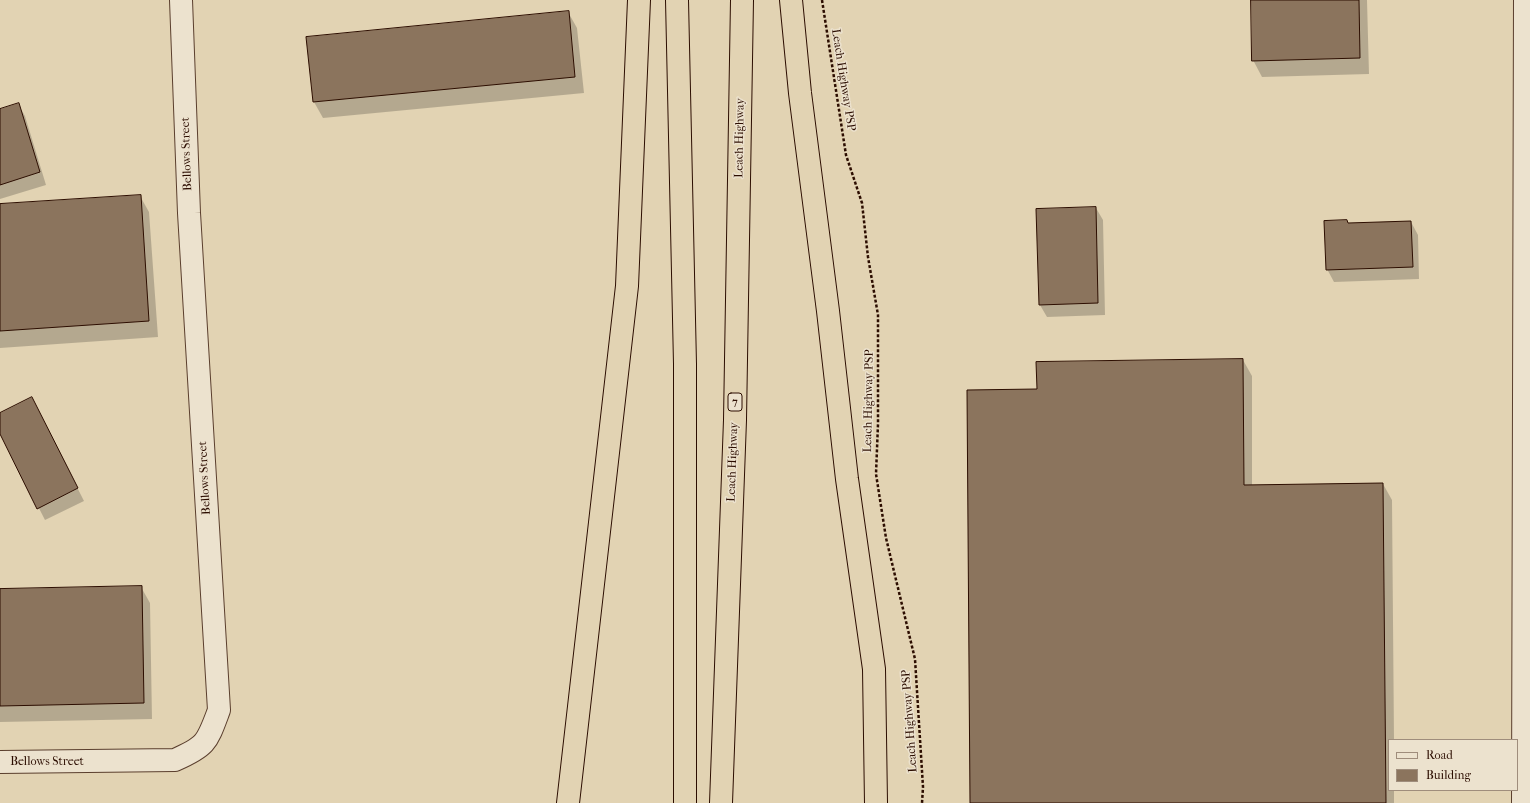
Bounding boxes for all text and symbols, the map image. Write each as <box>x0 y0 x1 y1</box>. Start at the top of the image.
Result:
street label: Leach Highway PSP <box>828 28 858 132</box>
street label: Leach Highway <box>732 98 748 178</box>
street label: Bellows Street <box>179 117 195 191</box>
street label: Leach Highway PSP <box>861 349 877 453</box>
road number: 7 <box>728 393 742 411</box>
street label: Leach Highway <box>724 422 742 502</box>
street label: Bellows Street <box>196 441 214 515</box>
street label: Leach Highway PSP <box>899 669 921 773</box>
legend <box>1388 739 1518 791</box>
text: Road <box>1426 748 1453 762</box>
street label: Bellows Street <box>10 755 84 769</box>
text: Building <box>1426 768 1471 782</box>

